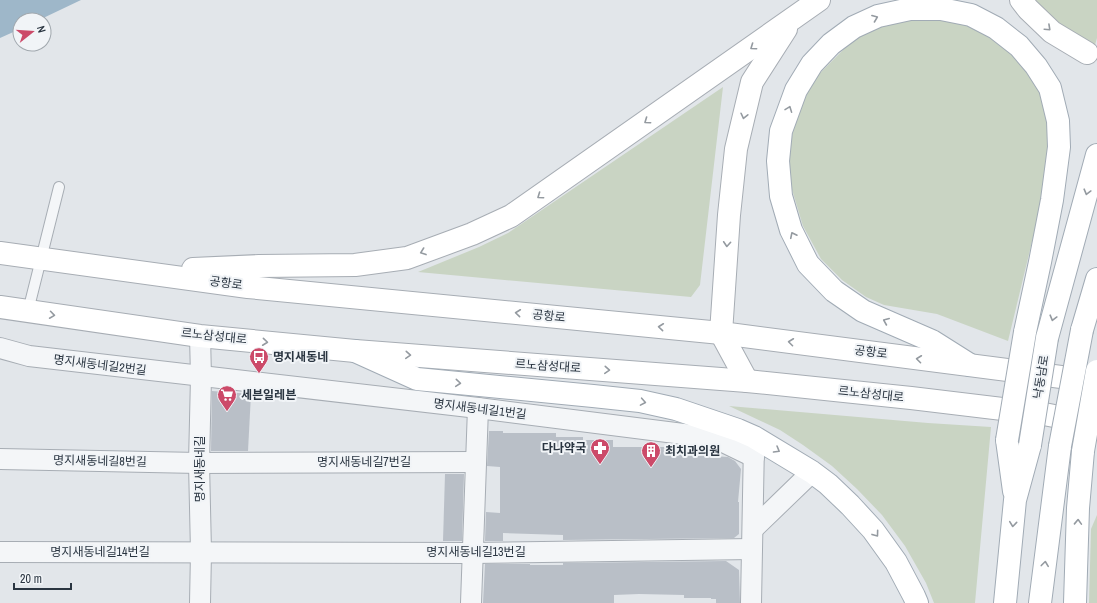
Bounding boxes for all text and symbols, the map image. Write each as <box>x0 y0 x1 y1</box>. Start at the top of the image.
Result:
north arrow <box>12 12 52 52</box>
one-way arrow <box>872 14 879 22</box>
text: N <box>34 24 49 34</box>
one-way arrow <box>1043 24 1051 31</box>
one-way arrow <box>750 42 757 50</box>
one-way arrow <box>784 105 792 112</box>
one-way arrow <box>740 112 749 119</box>
one-way arrow <box>644 116 651 123</box>
one-way arrow <box>1083 189 1092 196</box>
one-way arrow <box>537 191 544 199</box>
one-way arrow <box>790 232 798 239</box>
one-way arrow <box>722 241 731 247</box>
one-way arrow <box>420 247 427 255</box>
street label: 공항로 <box>208 273 244 293</box>
street label: 공항로 <box>532 306 566 326</box>
one-way arrow <box>515 309 521 318</box>
one-way arrow <box>49 310 56 319</box>
one-way arrow <box>1049 314 1058 321</box>
one-way arrow <box>882 317 889 325</box>
one-way arrow <box>658 323 664 332</box>
street label: 르노삼성대로 <box>180 325 248 347</box>
one-way arrow <box>262 337 268 346</box>
one-way arrow <box>788 338 794 347</box>
street label: 공항로 <box>854 342 888 362</box>
bus stop icon: 명지새동네 <box>248 346 270 374</box>
place label: 명지새동네 <box>273 349 328 365</box>
street label: 명지새동네길2번길 <box>52 351 148 379</box>
one-way arrow <box>405 351 411 360</box>
one-way arrow <box>916 354 923 363</box>
street label: 낙동남로 <box>1030 354 1052 400</box>
street label: 르노삼성대로 <box>514 356 582 376</box>
one-way arrow <box>604 366 610 375</box>
one-way arrow <box>455 378 461 387</box>
street label: 르노삼성대로 <box>837 383 905 405</box>
supermarket icon: 세븐일레븐 <box>216 384 238 412</box>
place label: 세븐일레븐 <box>241 387 296 403</box>
street label: 명지새동네길1번길 <box>432 395 528 423</box>
one-way arrow <box>640 397 646 406</box>
street label: 명지새동네길 <box>192 436 208 502</box>
pharmacy icon: 다나약국 <box>589 437 611 465</box>
place label: 다나약국 <box>542 440 586 456</box>
building icon: 최치과의원 <box>640 440 662 468</box>
place label: 최치과의원 <box>665 443 720 459</box>
one-way arrow <box>773 446 780 453</box>
street label: 명지새동네길8번길 <box>53 452 147 470</box>
street label: 명지새동네길7번길 <box>317 454 411 470</box>
one-way arrow <box>1074 519 1082 525</box>
one-way arrow <box>1009 521 1018 527</box>
one-way arrow <box>871 529 878 536</box>
street label: 명지새동네길14번길 <box>50 544 150 560</box>
street label: 명지새동네길13번길 <box>426 544 526 560</box>
one-way arrow <box>1040 561 1049 567</box>
scale bar <box>14 565 71 591</box>
text: 20 m <box>20 571 42 587</box>

